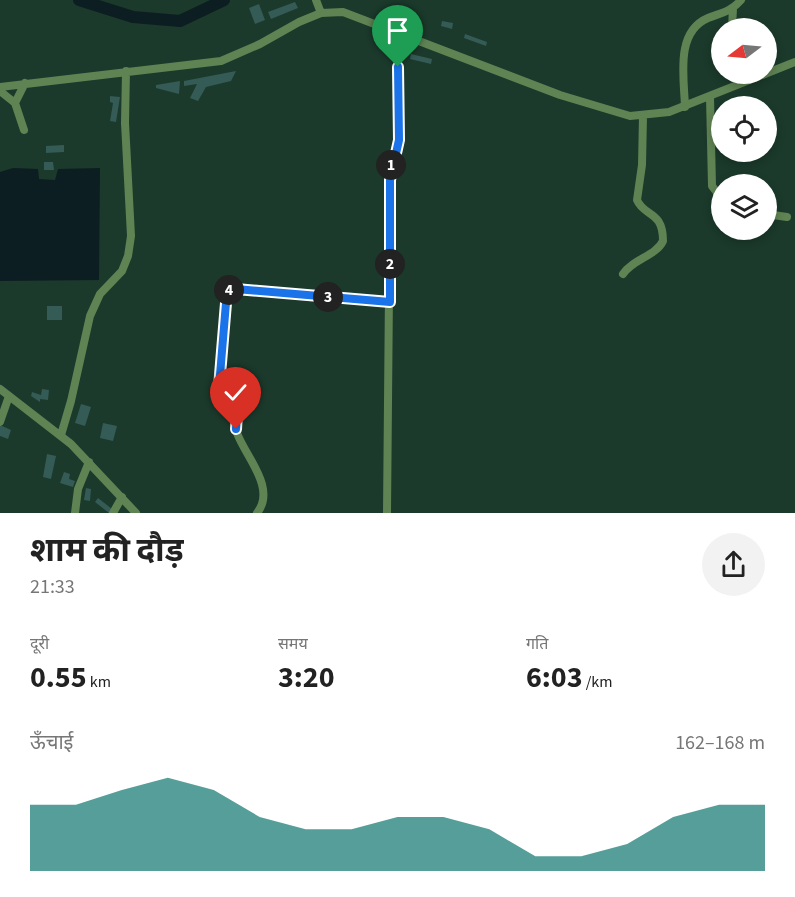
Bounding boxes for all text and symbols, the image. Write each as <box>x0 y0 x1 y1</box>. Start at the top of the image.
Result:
pin <box>372 5 423 67</box>
icon: arrive <box>381 14 414 47</box>
north arrow <box>711 18 777 84</box>
map controls <box>711 18 777 240</box>
button: locate <box>711 96 777 162</box>
pin: 1 <box>376 150 406 180</box>
text: 1 <box>387 154 395 176</box>
button: layers <box>711 174 777 240</box>
pin: 2 <box>375 249 405 279</box>
text: 2 <box>386 253 394 275</box>
pin: 4 <box>214 275 244 305</box>
text: 4 <box>225 279 233 301</box>
pin: 3 <box>313 282 343 312</box>
text: 3 <box>324 286 332 308</box>
pin <box>210 367 261 429</box>
icon: check <box>219 376 252 409</box>
text: शाम की दौड़ <box>30 527 184 574</box>
button: share <box>702 533 765 596</box>
text: 21:33 <box>30 573 75 601</box>
text: दूरी <box>30 633 49 655</box>
text: समय <box>278 633 308 655</box>
text: गति <box>526 633 548 655</box>
text: 0.55 <box>30 656 87 699</box>
text: 3:20 <box>278 656 335 699</box>
text: 6:03 <box>526 656 583 699</box>
text: km <box>87 671 111 693</box>
text: /km <box>583 671 613 693</box>
text: ऊँचाई <box>30 729 73 757</box>
text: 162–168 m <box>675 729 765 757</box>

